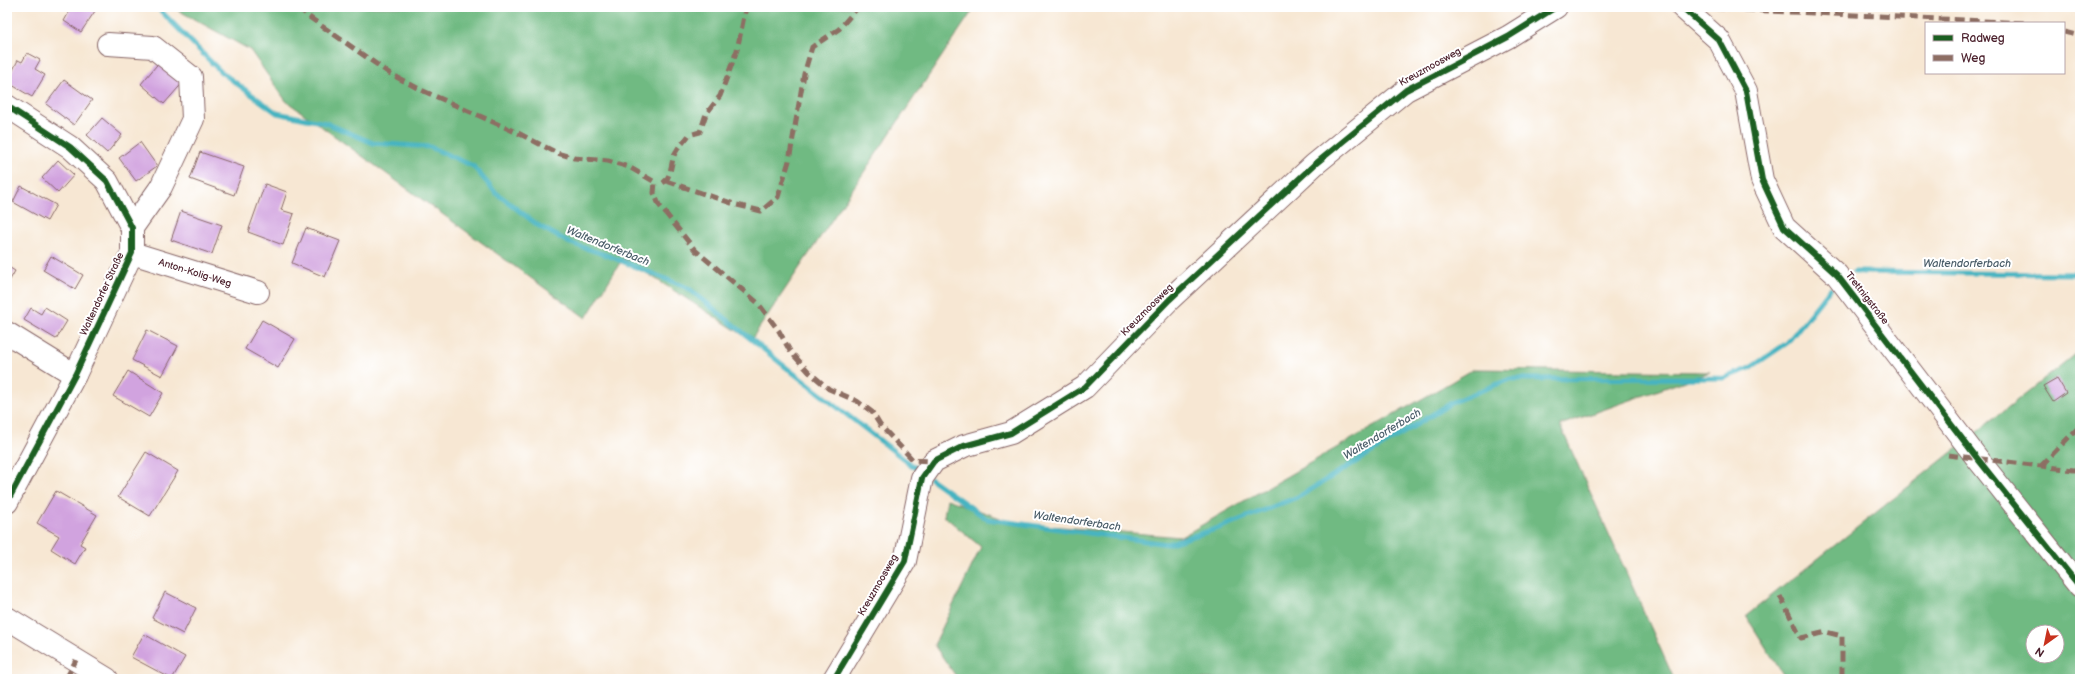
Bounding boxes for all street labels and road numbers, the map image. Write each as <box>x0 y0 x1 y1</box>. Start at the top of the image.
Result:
street label: Kreuzmoosweg <box>1397 45 1463 89</box>
street label: Waltendorfer Straße <box>77 251 127 337</box>
street label: Anton-Kolig-Weg <box>157 256 233 290</box>
street label: Trettnigstraße <box>1843 269 1891 327</box>
street label: Kreuzmoosweg <box>1118 281 1176 339</box>
street label: Kreuzmoosweg <box>856 552 901 618</box>

